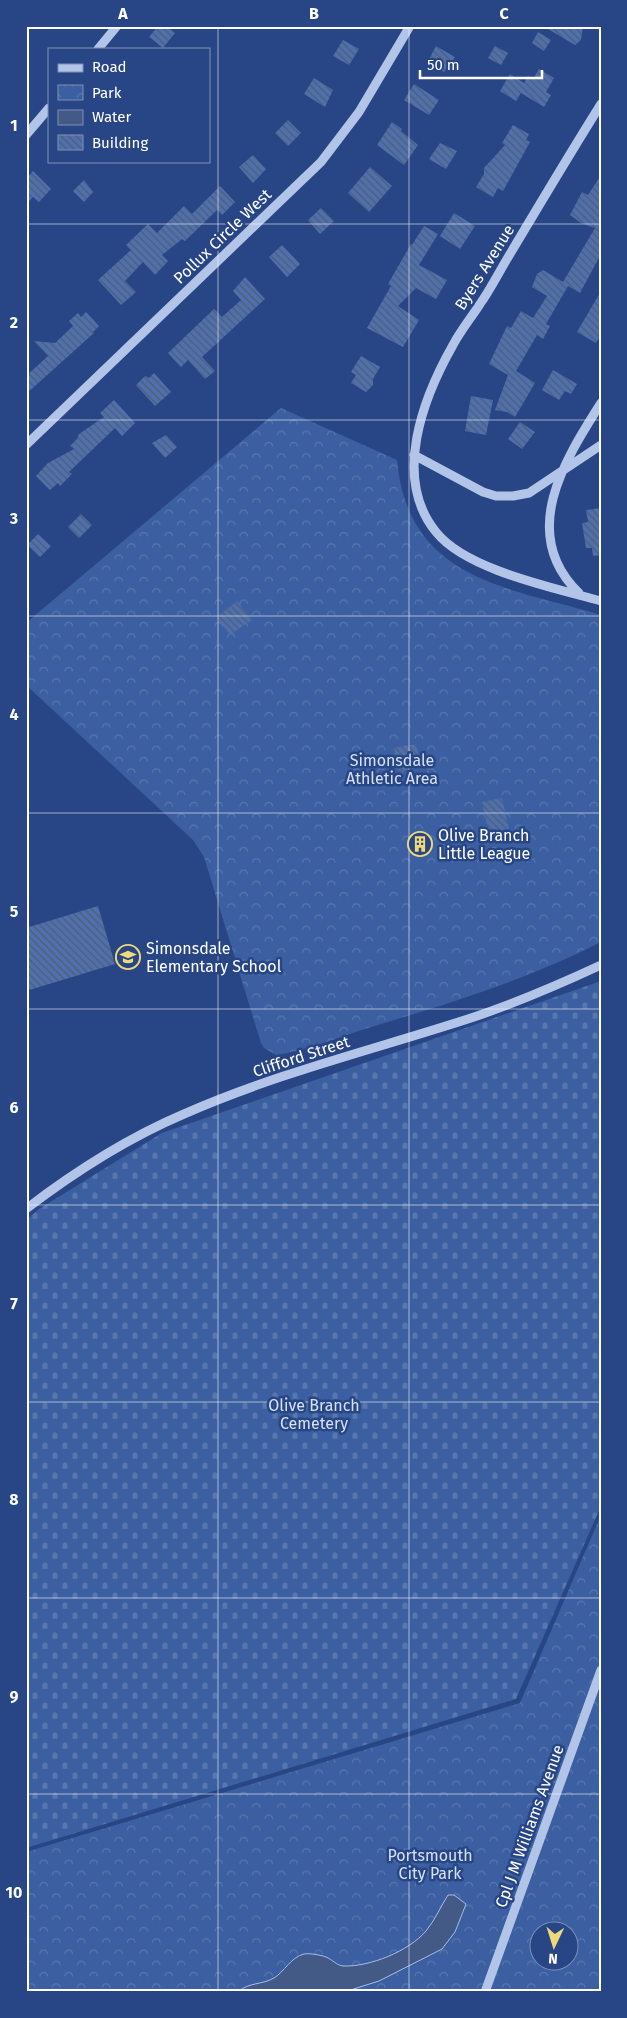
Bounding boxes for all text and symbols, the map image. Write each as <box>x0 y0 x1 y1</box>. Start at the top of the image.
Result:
text: A <box>117 4 128 23</box>
text: B <box>309 4 319 23</box>
text: C <box>499 4 509 23</box>
legend <box>48 48 210 162</box>
scale bar <box>420 48 542 80</box>
text: 50 m <box>427 56 460 74</box>
text: Road <box>92 58 127 76</box>
text: Park <box>92 84 122 102</box>
text: Water <box>92 108 131 126</box>
text: 1 <box>10 116 18 135</box>
text: Building <box>92 134 148 152</box>
street label: Pollux Circle West <box>170 185 275 288</box>
street label: Byers Avenue <box>451 221 518 313</box>
text: 2 <box>10 313 18 332</box>
text: 3 <box>9 509 18 528</box>
text: 4 <box>9 705 19 724</box>
park label: Simonsdale Athletic Area <box>346 751 438 788</box>
place label: Olive Branch Little League <box>438 826 530 863</box>
building icon: Olive Branch Little League <box>407 831 433 857</box>
text: 5 <box>10 902 19 921</box>
place label: Simonsdale Elementary School <box>146 939 282 976</box>
school or university icon: Simonsdale Elementary School <box>115 944 141 970</box>
street label: Clifford Street <box>250 1032 352 1081</box>
text: 6 <box>9 1098 19 1117</box>
text: 7 <box>10 1294 18 1313</box>
park label: Olive Branch Cemetery <box>268 1396 360 1433</box>
text: 8 <box>9 1490 19 1509</box>
text: 9 <box>10 1687 19 1706</box>
street label: Cpl J M Williams Avenue <box>491 1742 568 1910</box>
park label: Portsmouth City Park <box>387 1846 473 1883</box>
text: 10 <box>6 1883 22 1902</box>
north arrow <box>530 1920 580 1970</box>
text: N <box>548 1950 558 1967</box>

